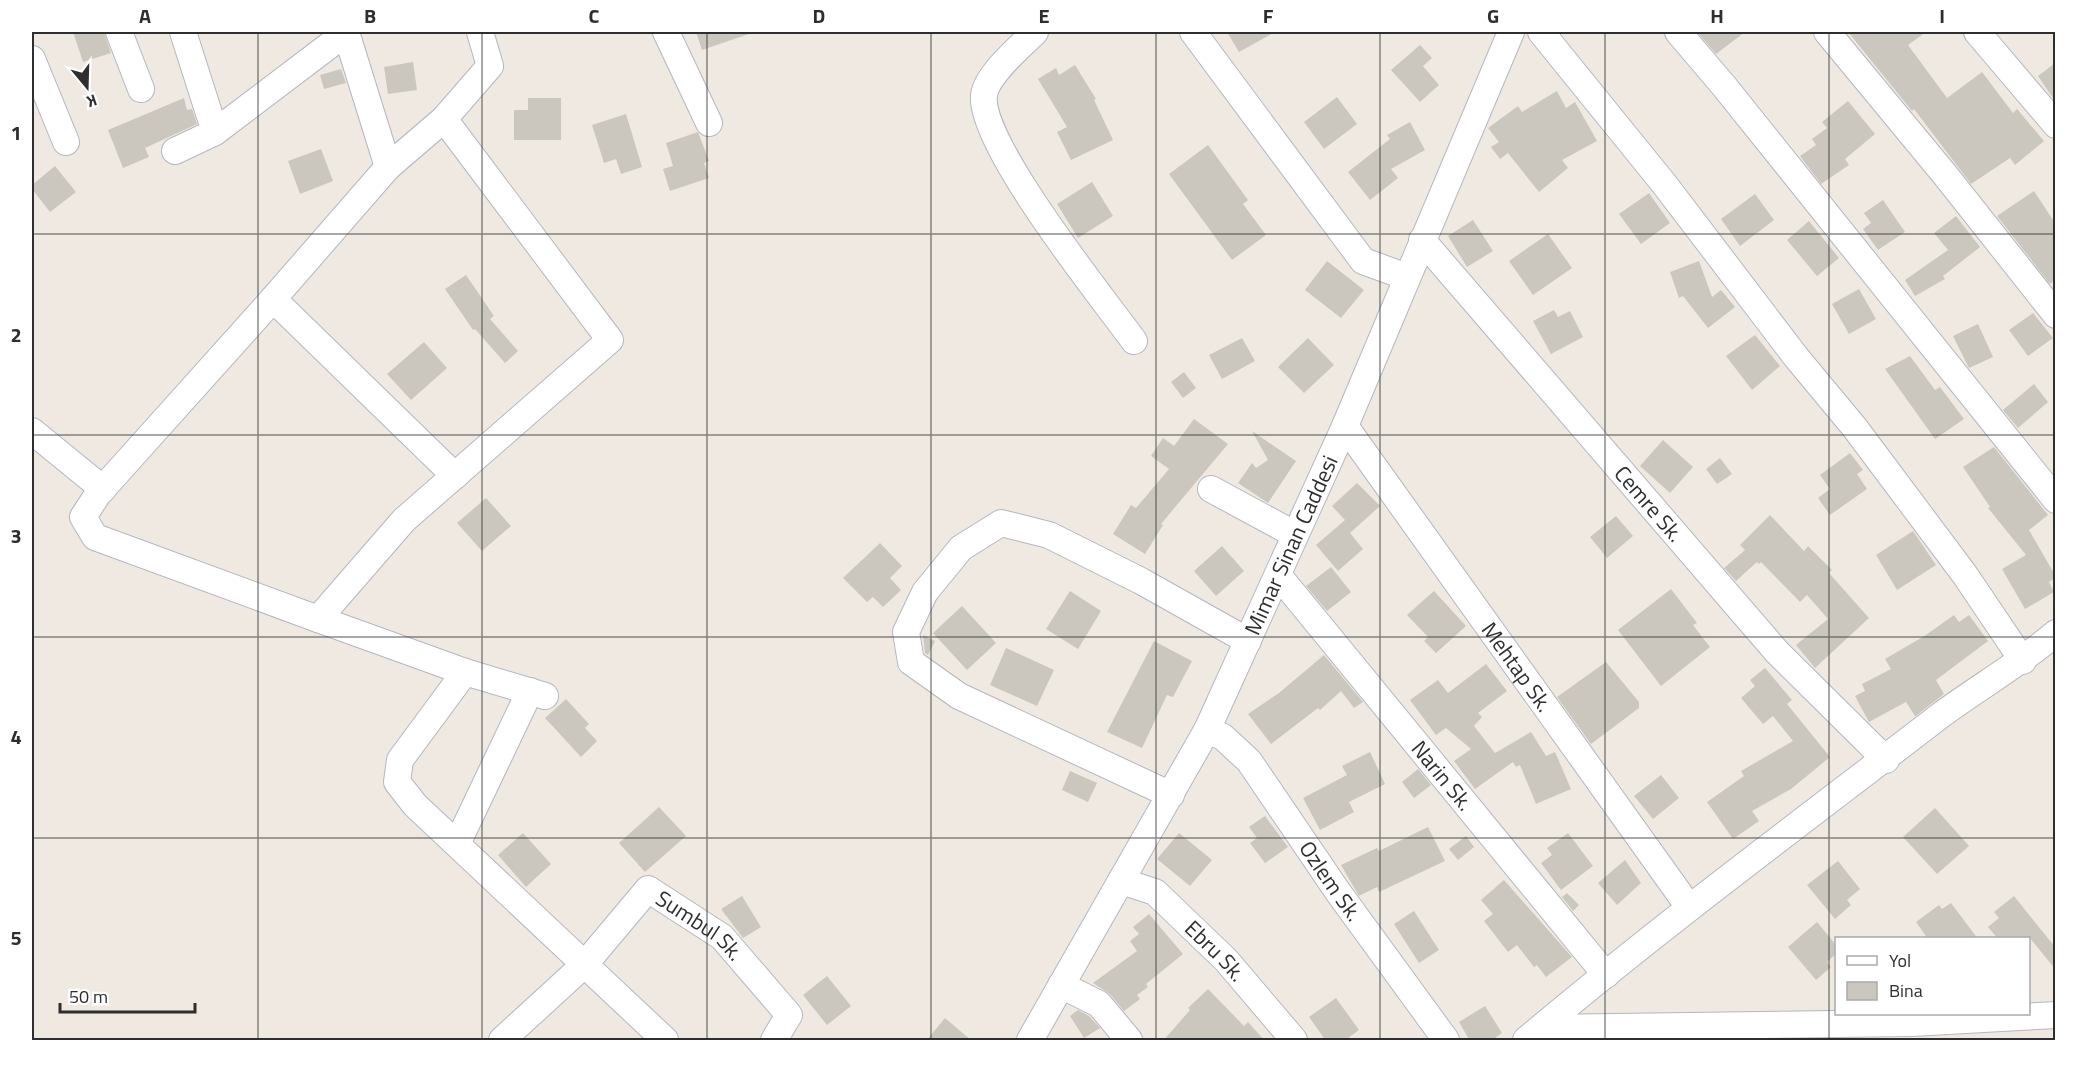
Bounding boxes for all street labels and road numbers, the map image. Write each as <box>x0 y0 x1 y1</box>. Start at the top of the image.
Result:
street label: Mimar Sinan Caddesi <box>1235 450 1346 640</box>
street label: Cemre Sk. <box>1606 458 1692 550</box>
street label: Mehtap Sk. <box>1473 615 1561 719</box>
street label: Narin Sk. <box>1403 733 1482 818</box>
street label: Ozlem Sk. <box>1291 834 1371 928</box>
street label: Sumbul Sk. <box>649 881 752 968</box>
street label: Ebru Sk. <box>1177 912 1254 989</box>

